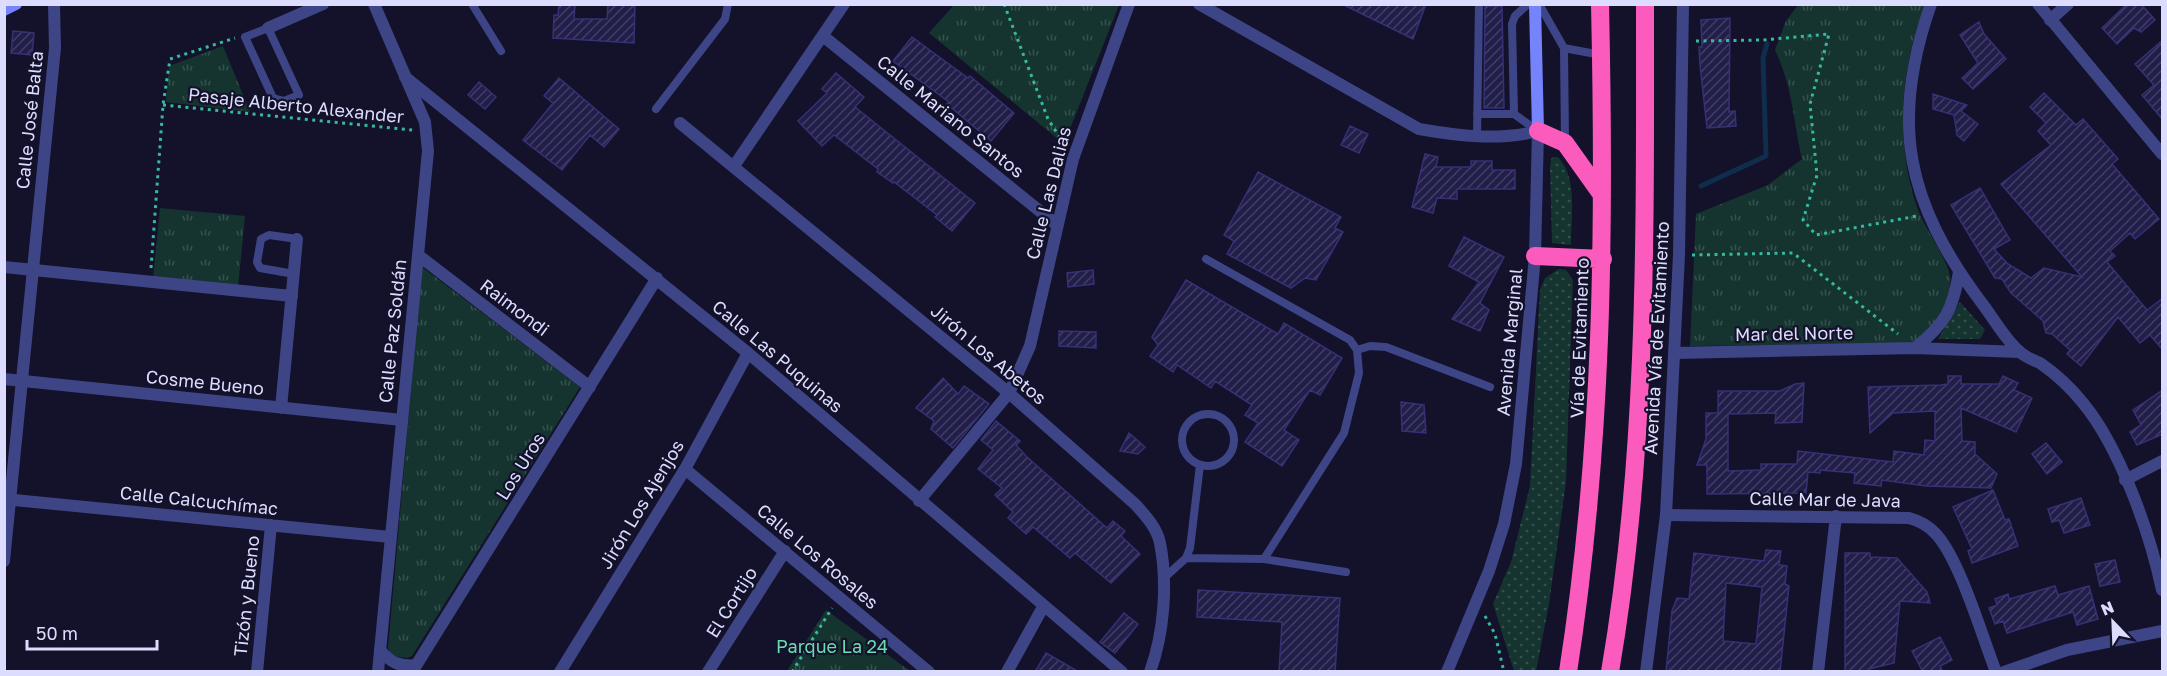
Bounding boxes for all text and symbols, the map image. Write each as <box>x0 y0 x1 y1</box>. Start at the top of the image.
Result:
street label: Calle José Balta <box>11 50 47 190</box>
street label: Calle Mariano Santos <box>873 50 1029 182</box>
street label: Pasaje Alberto Alexander <box>187 83 405 127</box>
street label: Calle Las Dalias <box>1021 124 1075 262</box>
street label: Avenida Vía de Evitamiento <box>1639 221 1673 455</box>
street label: Vía de Evitamiento <box>1565 257 1593 419</box>
street label: Calle Paz Soldán <box>374 258 410 404</box>
street label: Avenida Marginal <box>1492 267 1526 417</box>
street label: Raimondi <box>476 274 554 340</box>
street label: Calle Las Puquinas <box>708 295 848 417</box>
street label: Jirón Los Abetos <box>927 299 1051 409</box>
street label: Mar del Norte <box>1735 321 1853 345</box>
street label: Cosme Bueno <box>145 365 265 399</box>
street label: Los Uros <box>491 428 549 504</box>
street label: Jirón Los Ajenjos <box>594 436 688 572</box>
street label: Calle Calcuchímac <box>119 481 279 519</box>
street label: Calle Mar de Java <box>1749 487 1901 511</box>
street label: Calle Los Rosales <box>753 499 883 613</box>
street label: Tizón y Bueno <box>229 534 263 658</box>
street label: El Cortijo <box>701 563 761 641</box>
north arrow <box>2083 592 2143 652</box>
text: N <box>2098 597 2117 620</box>
scale bar <box>27 613 158 651</box>
text: 50 m <box>36 622 78 644</box>
park label: Parque La 24 <box>776 635 888 657</box>

